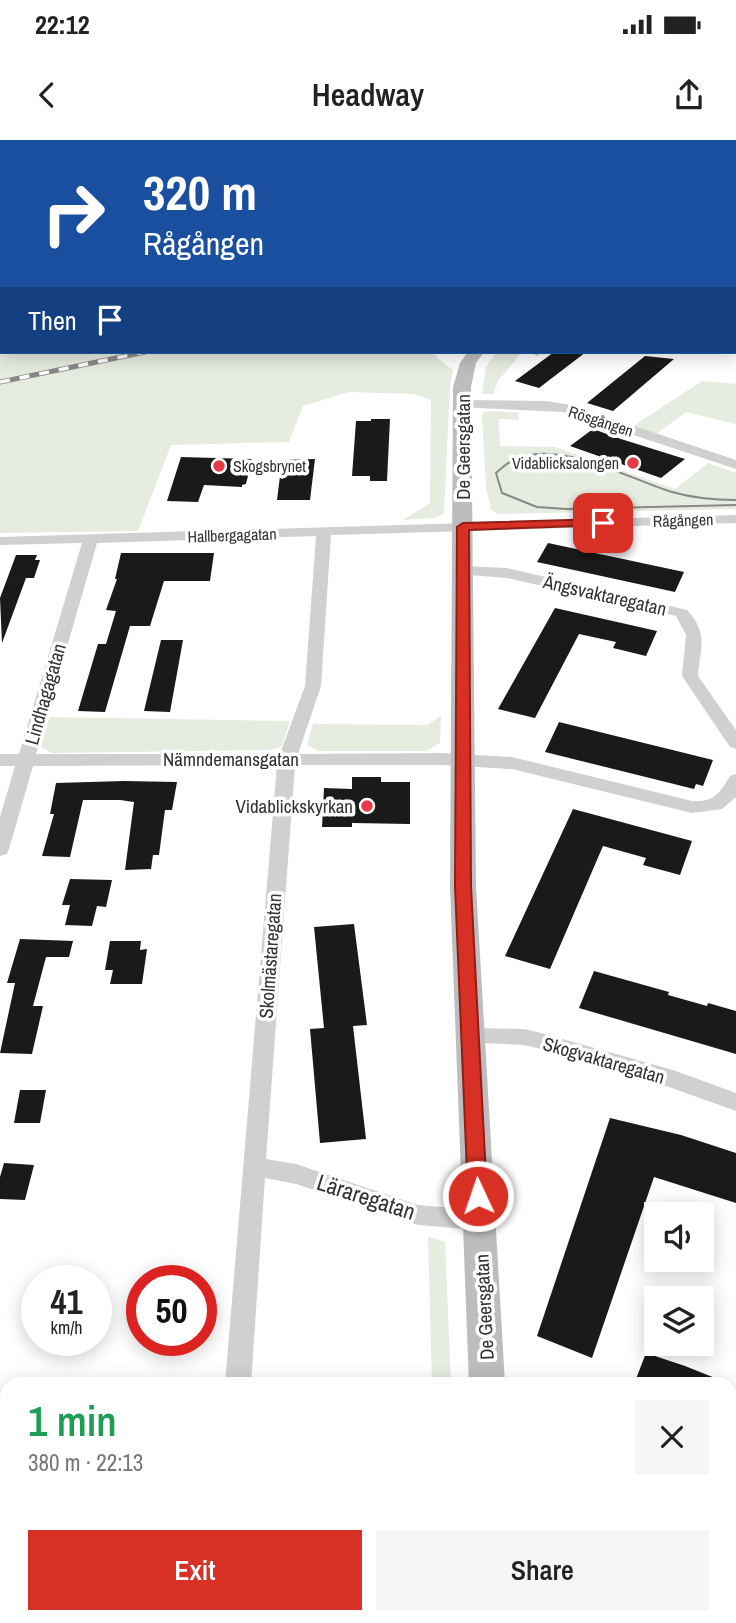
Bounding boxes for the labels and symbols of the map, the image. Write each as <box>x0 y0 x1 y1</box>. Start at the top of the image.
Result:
street label: De Geersgatan <box>450 394 476 500</box>
street label: Rösgången <box>566 400 636 442</box>
place label: Vidablicksalongen <box>512 452 619 474</box>
place label: Skogsbrynet <box>233 455 306 477</box>
marker: Vidablicksalongen <box>625 455 641 471</box>
marker: Skogsbrynet <box>211 458 227 474</box>
pin <box>573 493 633 553</box>
street label: Rågången <box>652 508 714 532</box>
street label: Hallbergagatan <box>187 522 277 548</box>
street label: Ängsvaktaregatan <box>540 568 669 622</box>
street label: Lindhagagatan <box>18 640 72 748</box>
street label: Nämndemansgatan <box>163 746 299 772</box>
place label: Vidablickskyrkan <box>236 793 353 819</box>
marker: Vidablickskyrkan <box>359 798 375 814</box>
street label: Skolmästaregatan <box>253 892 287 1020</box>
street label: Skogvaktaregatan <box>540 1030 668 1090</box>
position arrow <box>441 1159 515 1233</box>
street label: Läraregatan <box>313 1166 419 1227</box>
street label: De Geersgatan <box>468 1254 500 1360</box>
speed limit sign: 50 <box>126 1265 217 1356</box>

